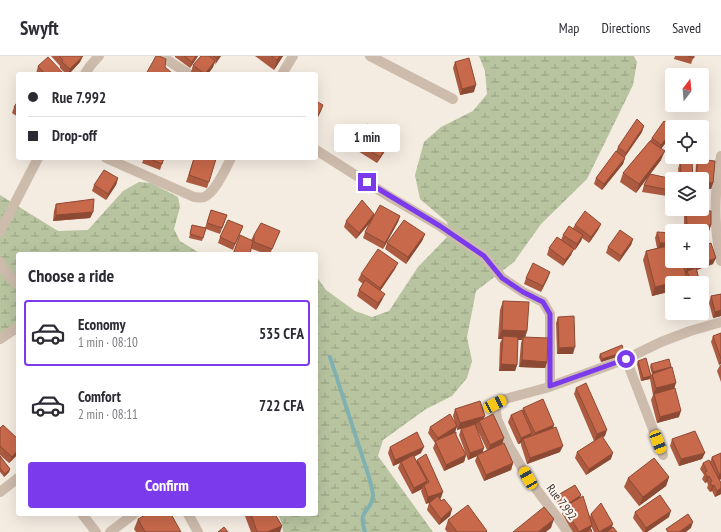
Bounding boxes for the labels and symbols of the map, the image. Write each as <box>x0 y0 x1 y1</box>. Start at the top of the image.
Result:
north arrow <box>665 68 709 112</box>
callout: 1 min <box>334 124 400 152</box>
route end <box>358 173 376 191</box>
route start <box>617 350 635 368</box>
car <box>482 393 508 415</box>
car <box>648 429 668 455</box>
car <box>517 465 539 491</box>
street label: Rue 7.992 <box>544 481 580 523</box>

